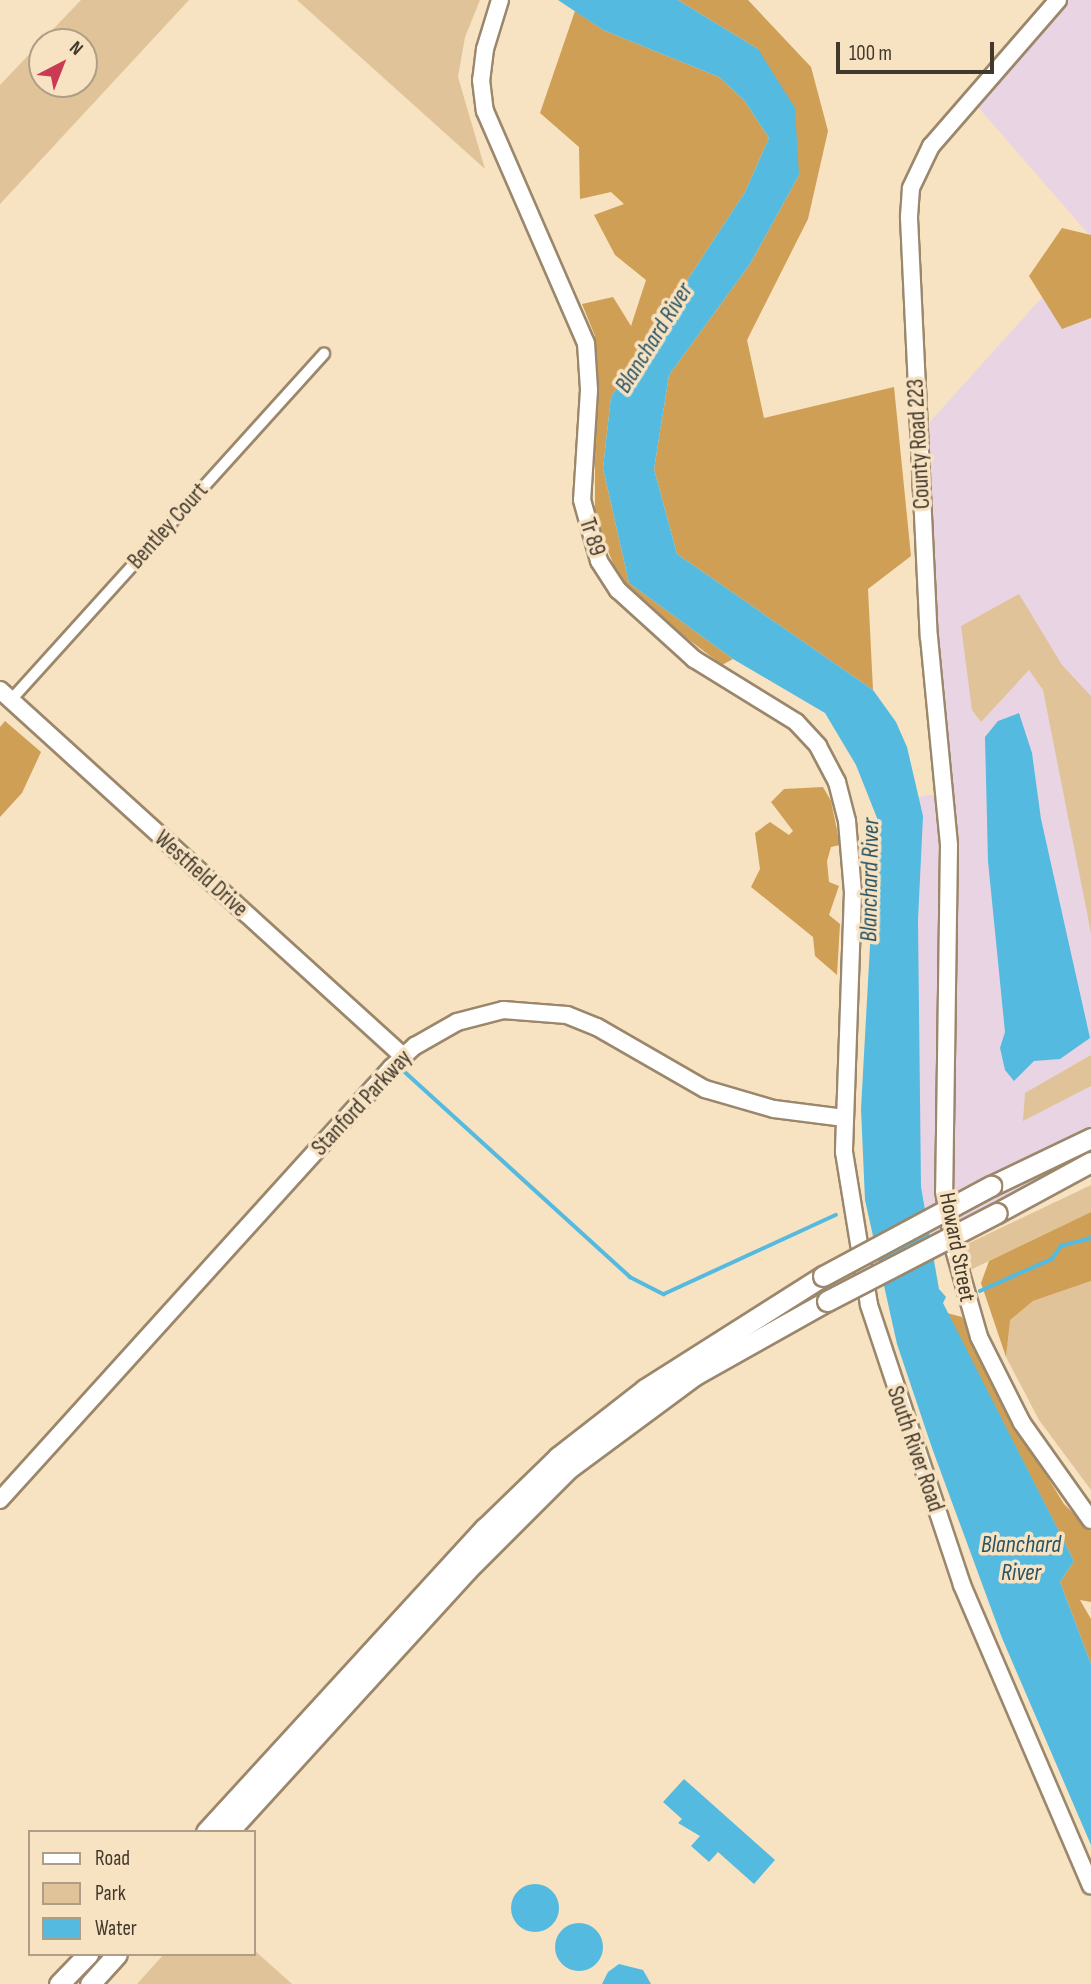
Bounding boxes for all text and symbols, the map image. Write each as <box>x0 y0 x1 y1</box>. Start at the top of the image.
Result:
north arrow <box>28 28 98 98</box>
scale bar <box>839 28 996 72</box>
text: N <box>65 37 88 60</box>
text: 100 m <box>849 41 892 66</box>
water label: Blanchard River <box>609 278 699 398</box>
street label: County Road 223 <box>902 378 936 510</box>
street label: Bentley Court <box>122 477 214 575</box>
street label: Tr 89 <box>573 515 611 559</box>
water label: Blanchard River <box>855 818 885 942</box>
street label: Westfield Drive <box>149 825 253 923</box>
street label: Stanford Parkway <box>306 1044 418 1162</box>
street label: Howard Street <box>933 1190 981 1304</box>
street label: South River Road <box>881 1383 949 1515</box>
water label: Blanchard River <box>981 1531 1061 1587</box>
legend <box>28 1830 256 1956</box>
text: Road <box>95 1846 130 1871</box>
text: Park <box>95 1881 126 1906</box>
text: Water <box>95 1916 137 1941</box>

